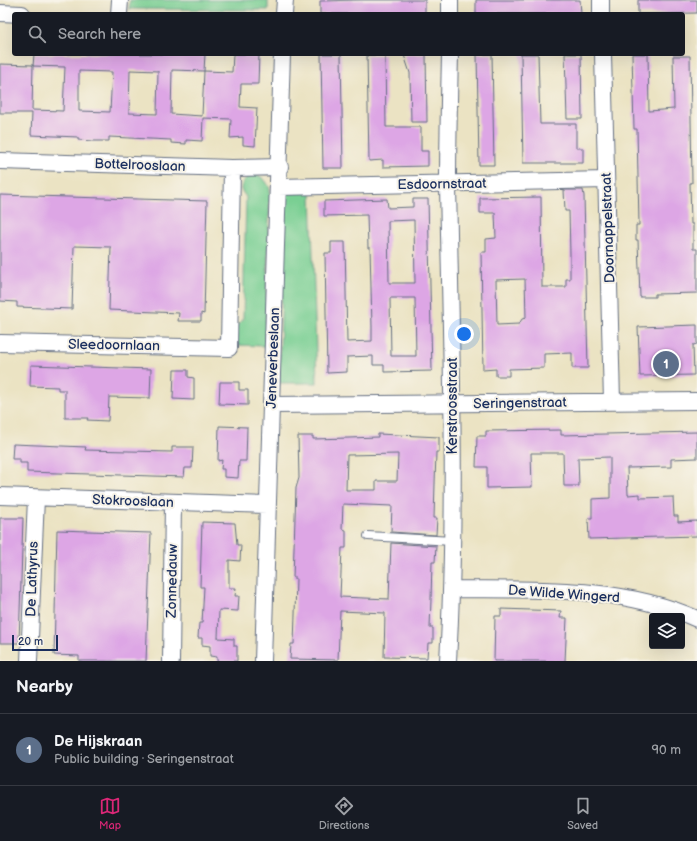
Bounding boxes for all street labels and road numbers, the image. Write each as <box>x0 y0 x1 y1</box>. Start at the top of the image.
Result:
street label: Bottelrooslaan <box>94 155 186 175</box>
street label: Doornappelstraat <box>598 172 618 284</box>
street label: Esdoornstraat <box>397 175 487 193</box>
street label: Jeneverbeslaan <box>263 307 283 409</box>
street label: Sleedoornlaan <box>68 336 160 354</box>
street label: Kerstroosstraat <box>444 357 461 455</box>
street label: Seringenstraat <box>473 394 568 412</box>
street label: Stokrooslaan <box>92 491 174 511</box>
street label: De Lathyrus <box>22 541 42 617</box>
street label: Zonnedauw <box>163 543 181 619</box>
street label: De Wilde Wingerd <box>508 582 620 606</box>

